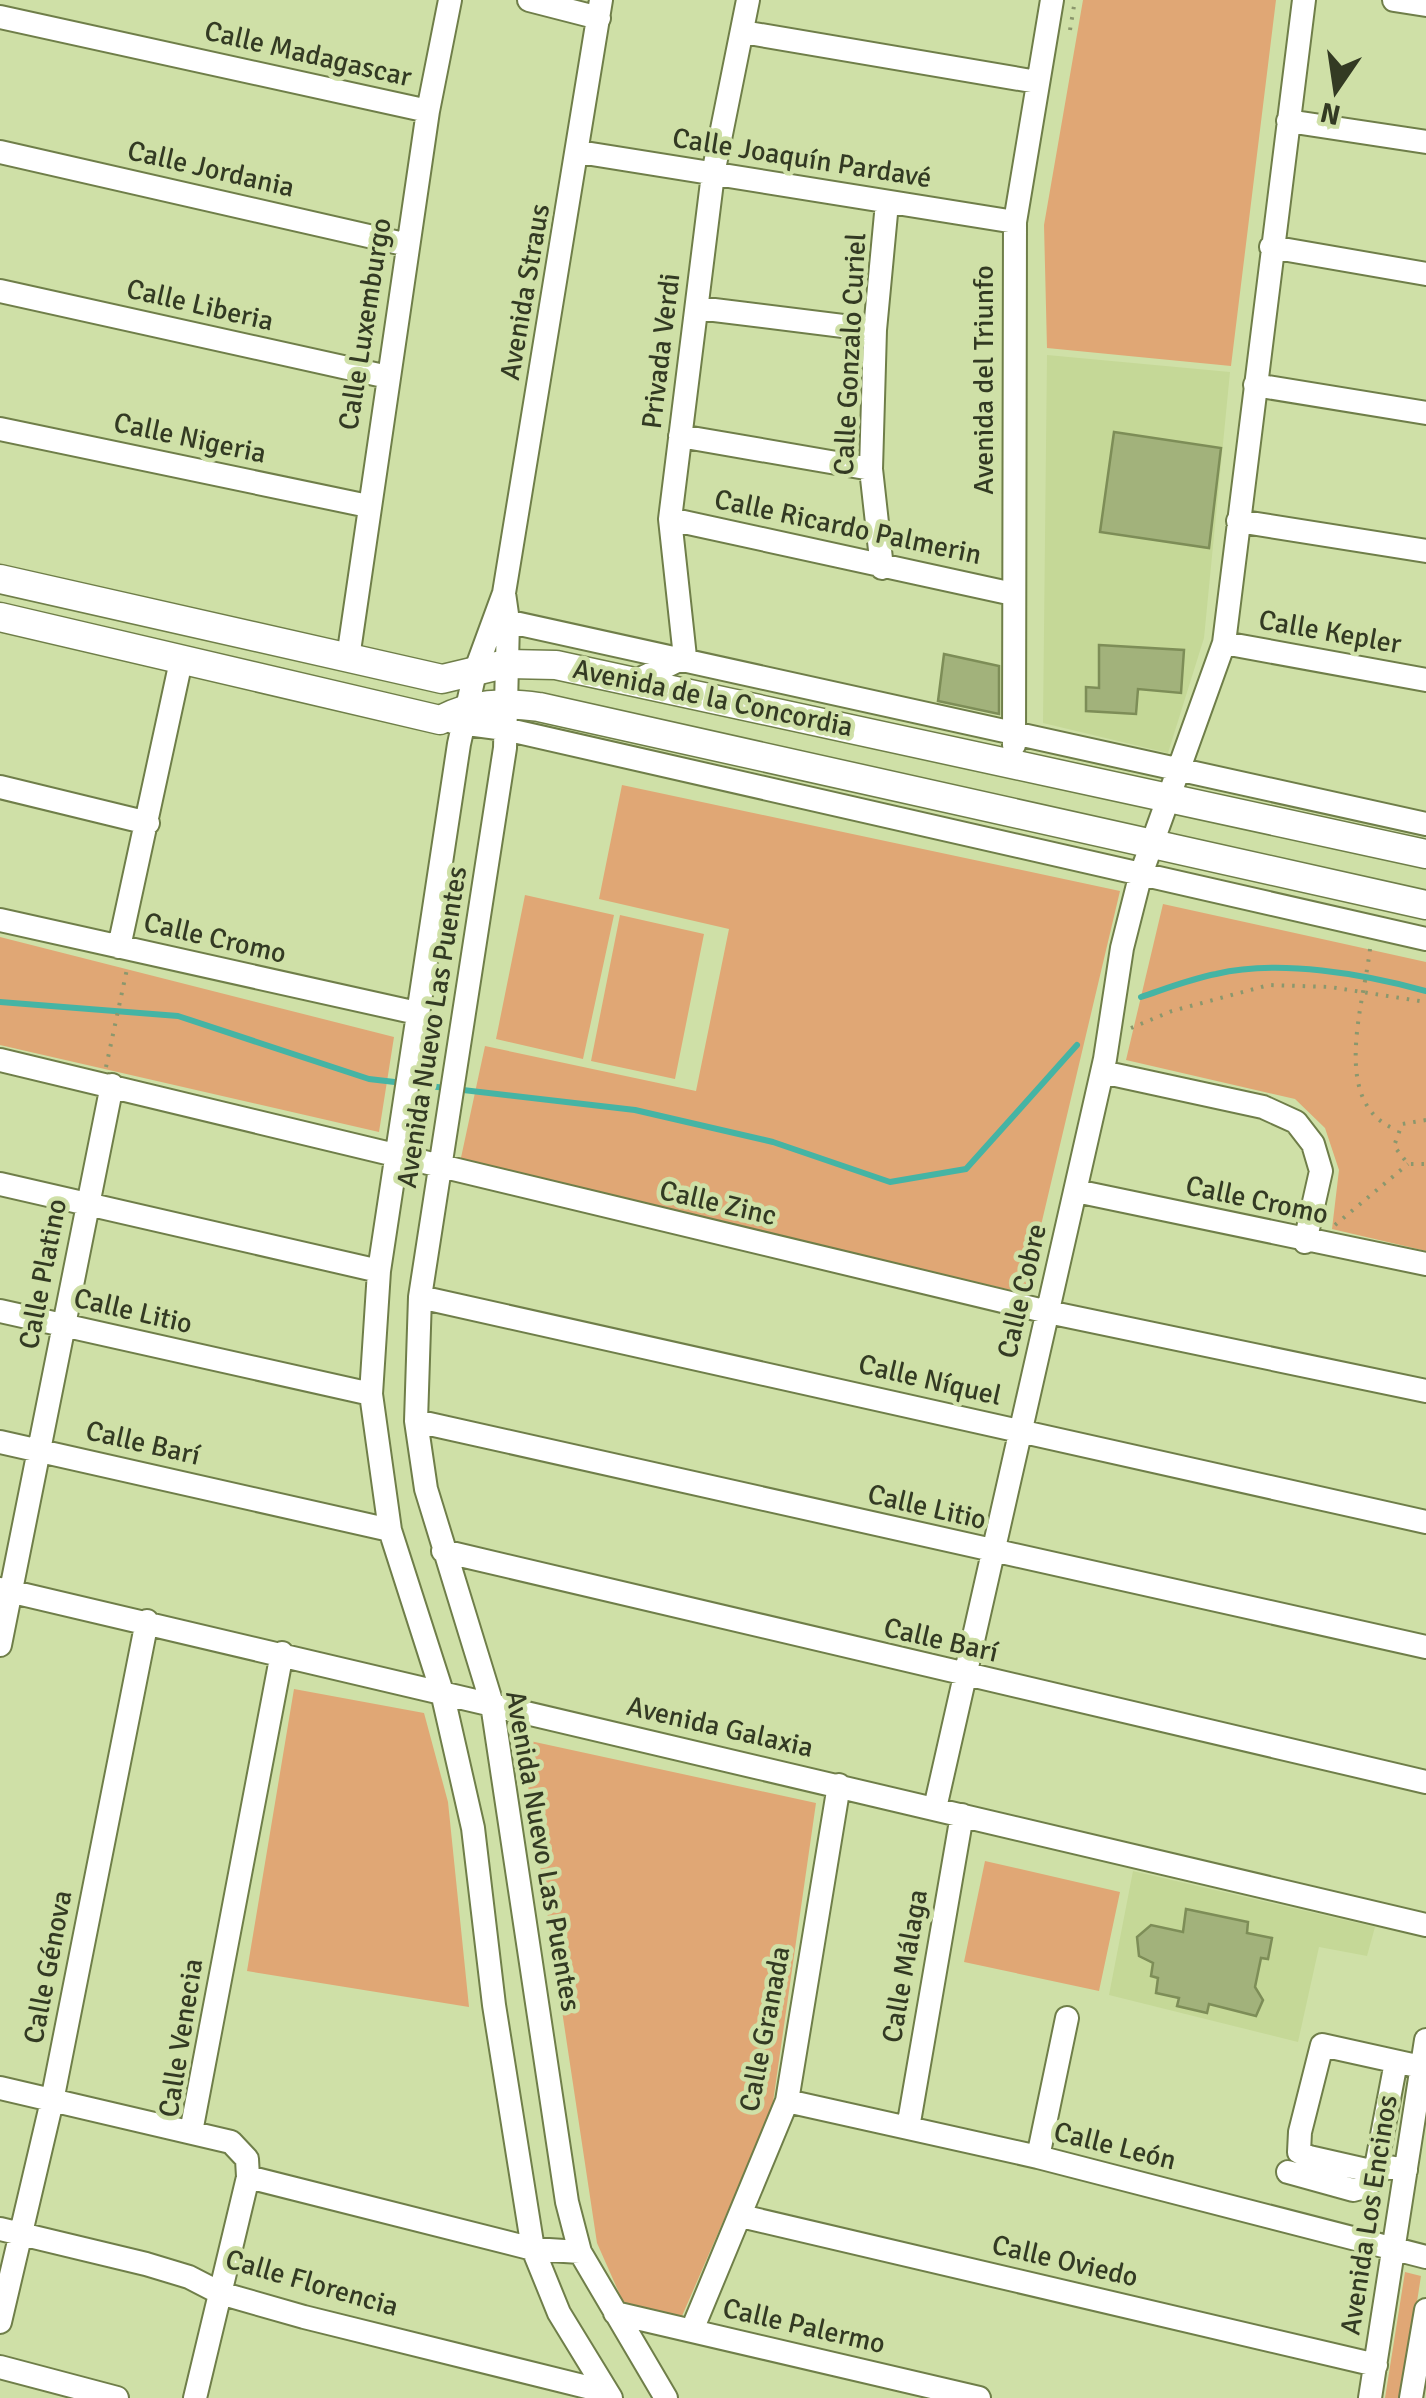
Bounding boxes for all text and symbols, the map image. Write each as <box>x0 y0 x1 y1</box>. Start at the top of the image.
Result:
street label: Calle Madagascar <box>201 14 416 95</box>
north arrow <box>1286 40 1386 140</box>
text: N <box>1317 95 1344 132</box>
street label: Calle Joaquín Pardavé <box>670 121 934 195</box>
street label: Calle Jordania <box>124 133 298 205</box>
street label: Avenida Straus <box>493 201 557 383</box>
street label: Calle Luxemburgo <box>331 215 399 433</box>
street label: Calle Gonzalo Curiel <box>827 232 873 476</box>
street label: Avenida del Triunfo <box>967 265 1001 495</box>
street label: Privada Verdi <box>635 271 687 431</box>
street label: Calle Liberia <box>123 272 277 338</box>
street label: Calle Nigeria <box>111 405 269 471</box>
street label: Calle Ricardo Palmerin <box>711 482 985 572</box>
street label: Calle Kepler <box>1256 603 1405 661</box>
street label: Avenida de la Concordia <box>570 652 856 744</box>
street label: Avenida Nuevo Las Puentes <box>390 864 474 1190</box>
street label: Calle Cromo <box>140 905 290 971</box>
street label: Calle Cromo <box>1182 1168 1332 1232</box>
street label: Calle Zinc <box>656 1173 780 1233</box>
street label: Calle Platino <box>12 1196 74 1352</box>
street label: Calle Cobre <box>990 1221 1054 1361</box>
street label: Calle Litio <box>70 1281 196 1341</box>
street label: Calle Níquel <box>855 1347 1005 1413</box>
street label: Calle Barí <box>82 1413 204 1473</box>
street label: Calle Litio <box>864 1477 990 1537</box>
street label: Calle Barí <box>880 1610 1002 1670</box>
street label: Avenida Nuevo Las Puentes <box>498 1688 588 2014</box>
street label: Avenida Galaxia <box>623 1689 817 1765</box>
street label: Calle Génova <box>16 1887 80 2047</box>
street label: Calle Málaga <box>875 1887 935 2045</box>
street label: Calle Granada <box>732 1943 798 2115</box>
street label: Calle Venecia <box>152 1956 210 2120</box>
street label: Avenida Los Encinos <box>1333 2093 1405 2337</box>
street label: Calle León <box>1050 2114 1180 2178</box>
street label: Calle Oviedo <box>989 2228 1141 2294</box>
street label: Calle Florencia <box>222 2242 402 2324</box>
street label: Calle Palermo <box>720 2291 888 2361</box>

